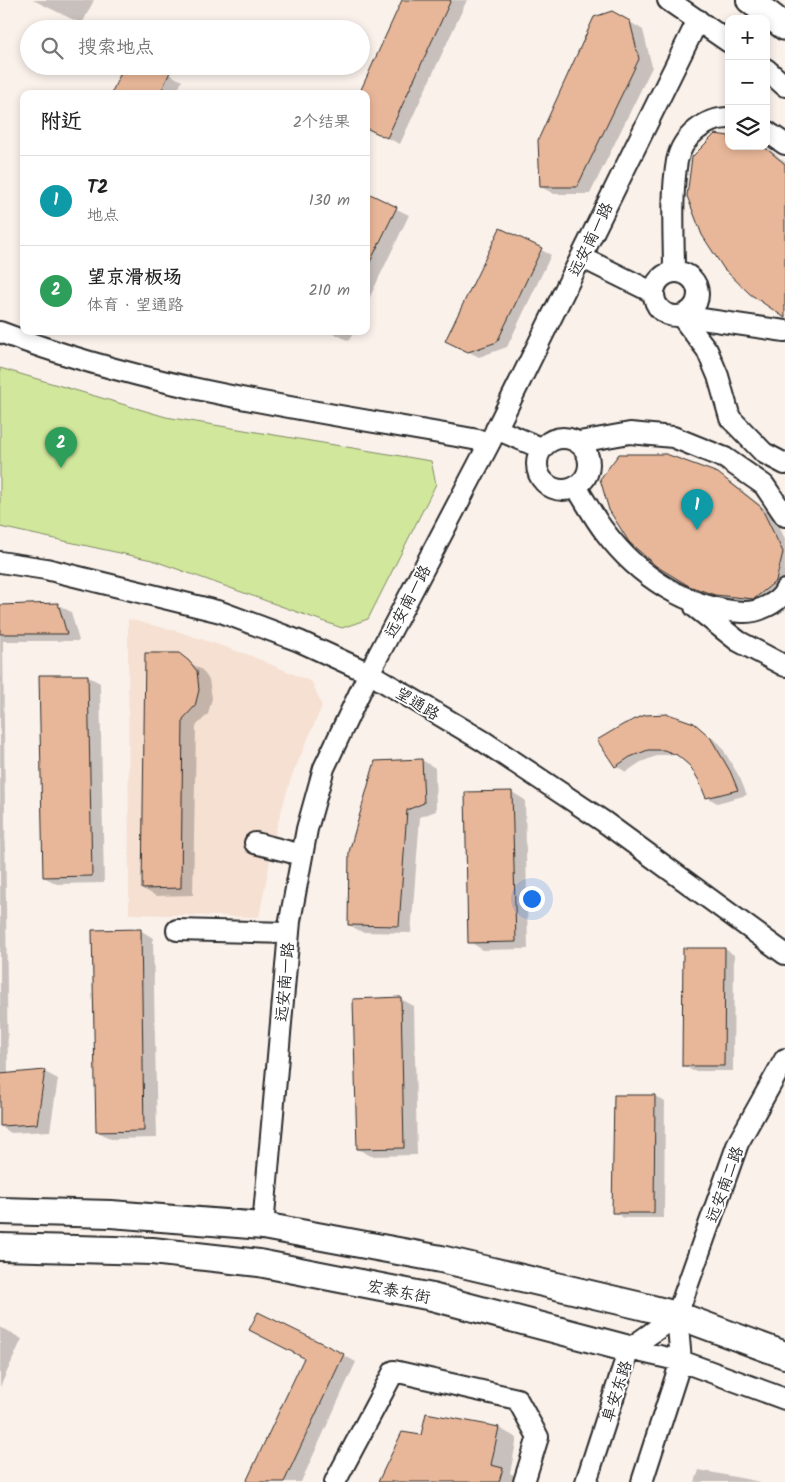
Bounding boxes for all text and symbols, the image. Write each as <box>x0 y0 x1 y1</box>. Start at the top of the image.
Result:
map controls <box>725 15 770 150</box>
button: + <box>725 15 770 60</box>
search box <box>20 20 370 75</box>
text: 搜索地点 <box>78 33 154 63</box>
icon: search <box>38 34 66 62</box>
button: − <box>725 60 770 105</box>
button: layers <box>725 105 770 150</box>
text: 附近 <box>40 106 82 139</box>
text: 2个结果 <box>293 110 350 135</box>
text: T2 <box>87 173 108 203</box>
text: 1 <box>54 188 58 213</box>
text: 130 m <box>309 188 350 213</box>
street label: 远安南一路 <box>563 198 620 281</box>
text: 地点 <box>87 203 119 228</box>
text: 望京滑板场 <box>87 263 182 293</box>
text: 2 <box>51 278 61 303</box>
text: 210 m <box>309 278 350 303</box>
text: 体育 · 望通路 <box>87 293 184 318</box>
pin: 2 <box>45 427 77 468</box>
pin: 1 <box>681 489 713 530</box>
street label: 远安南一路 <box>379 561 438 643</box>
street label: 望通路 <box>390 681 444 727</box>
your location <box>519 886 545 912</box>
street label: 远安南一路 <box>270 941 301 1023</box>
street label: 远安南二路 <box>700 1143 751 1226</box>
street label: 宏泰东街 <box>365 1274 433 1311</box>
street label: 阜安东路 <box>596 1357 639 1426</box>

